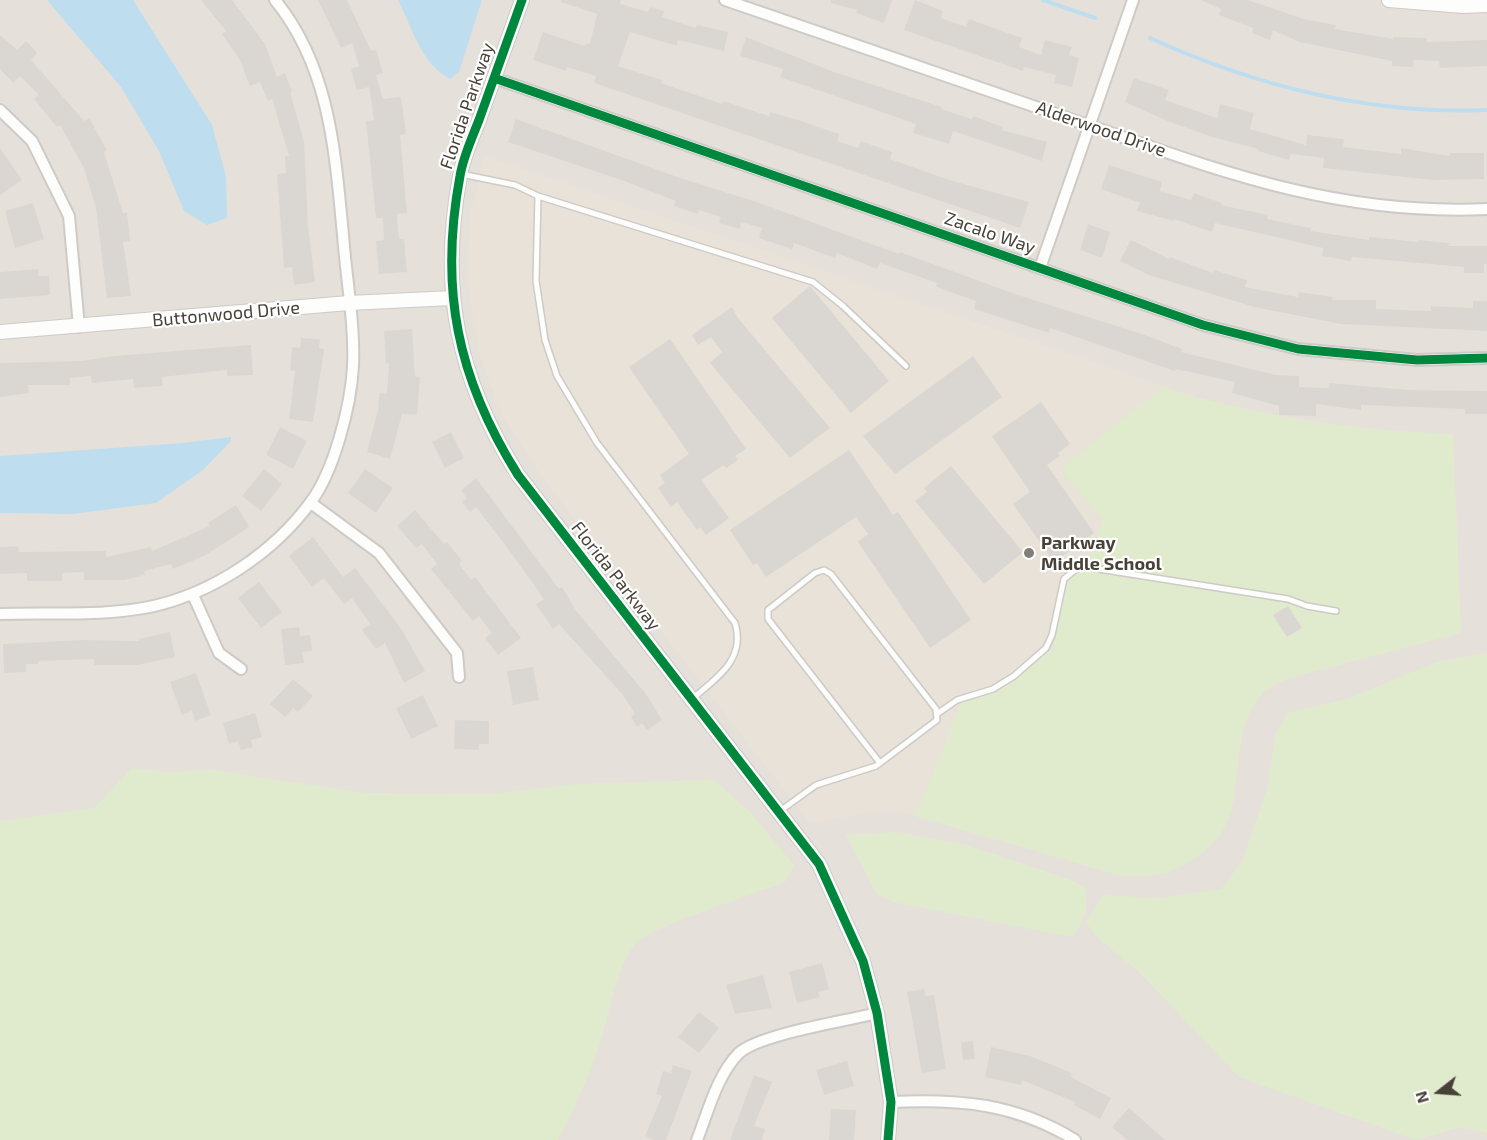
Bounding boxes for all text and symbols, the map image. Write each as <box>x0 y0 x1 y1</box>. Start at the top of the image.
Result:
street label: Florida Parkway <box>435 40 499 172</box>
street label: Alderwood Drive <box>1033 97 1169 161</box>
street label: Zacalo Way <box>942 207 1038 259</box>
street label: Buttonwood Drive <box>151 297 301 331</box>
street label: Florida Parkway <box>567 517 665 635</box>
place label: Parkway Middle School <box>1041 532 1162 574</box>
marker: Parkway Middle School <box>1022 546 1036 560</box>
north arrow <box>1409 1062 1469 1122</box>
text: N <box>1411 1089 1432 1106</box>

